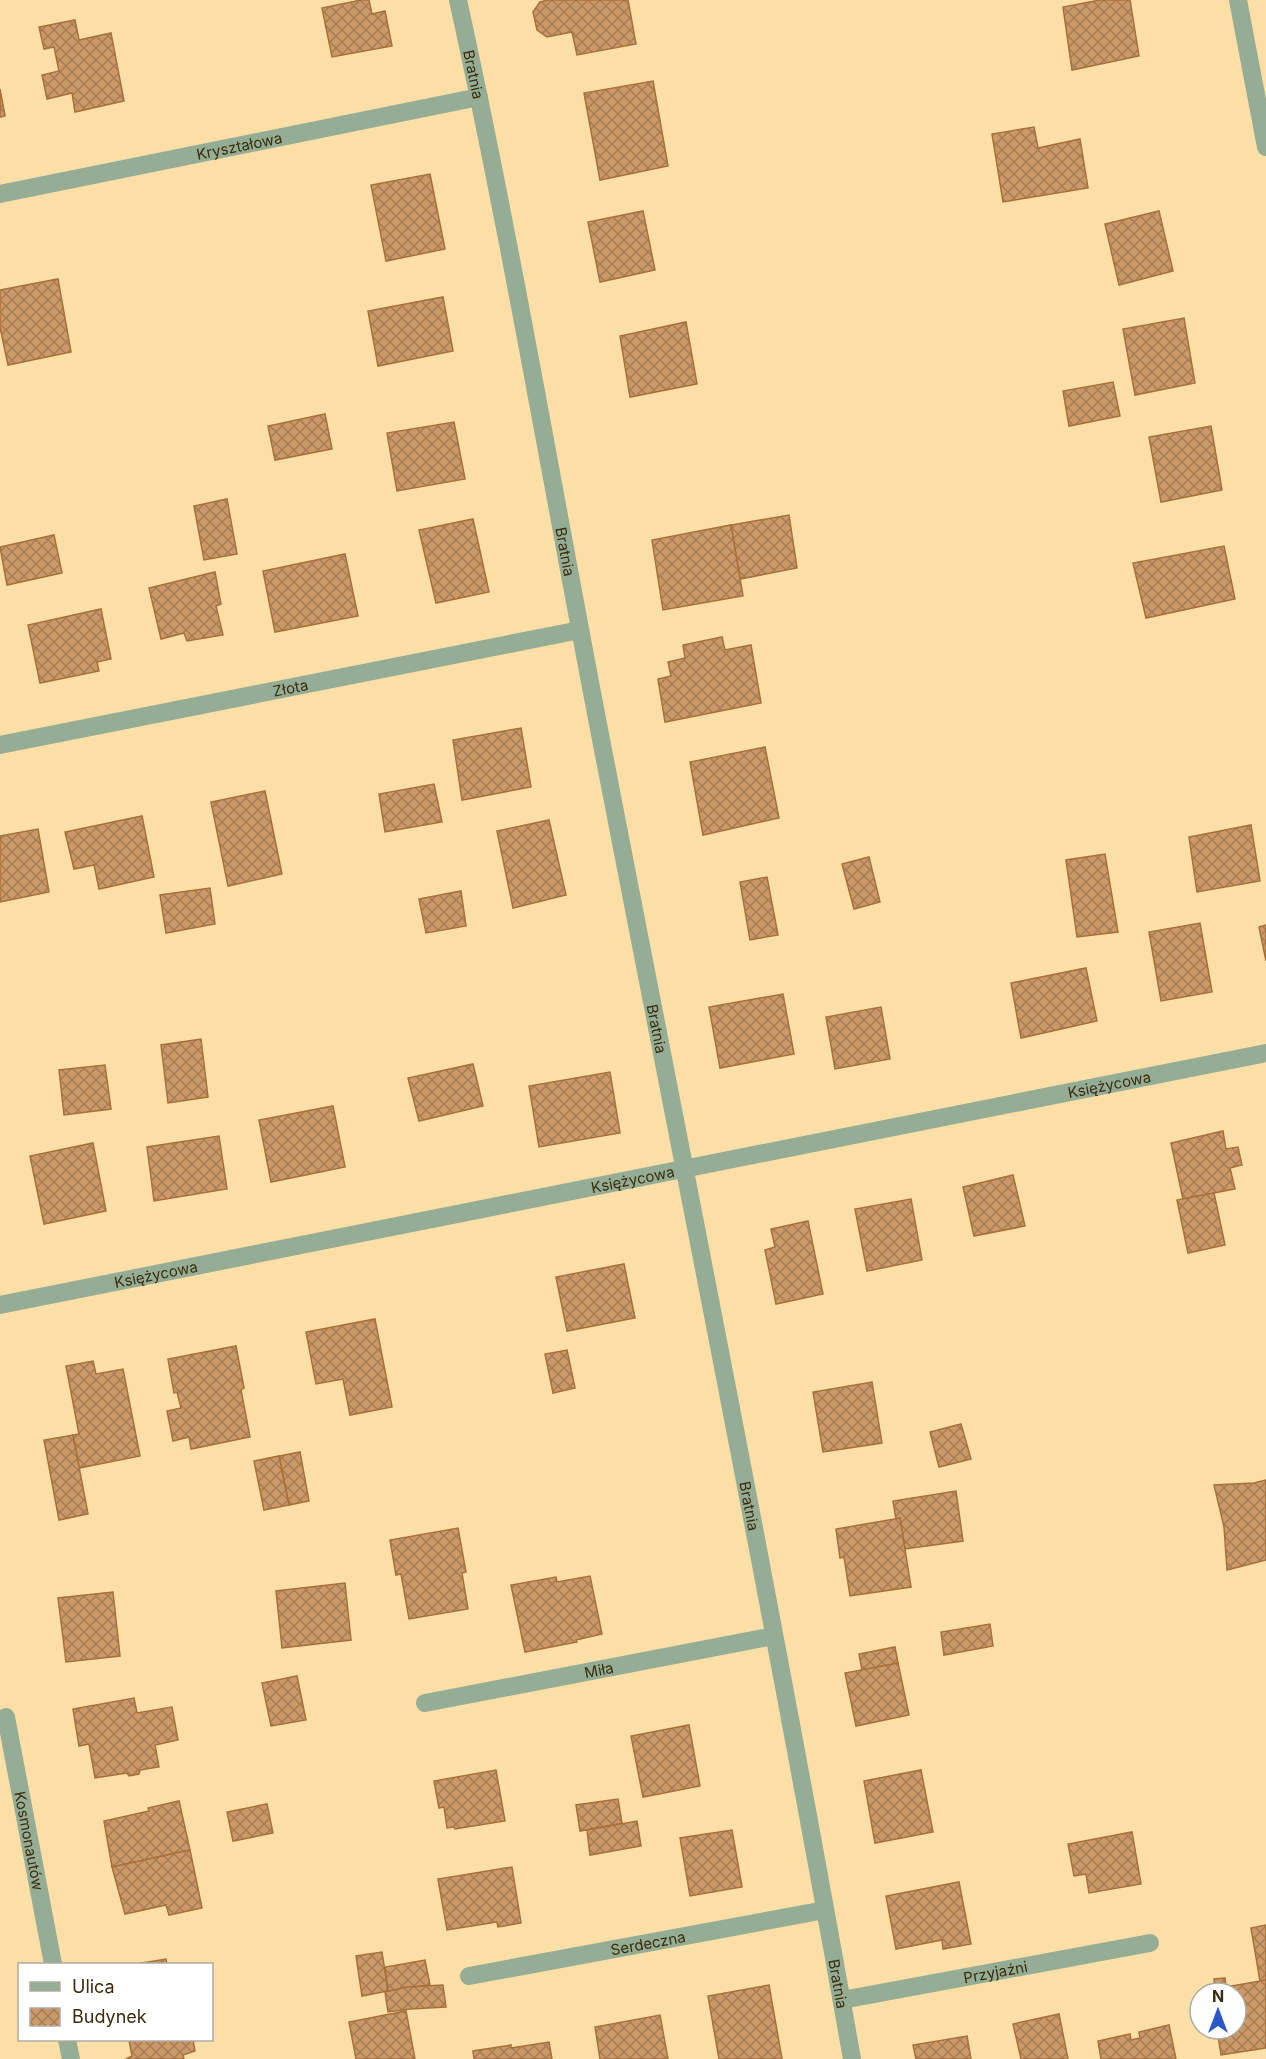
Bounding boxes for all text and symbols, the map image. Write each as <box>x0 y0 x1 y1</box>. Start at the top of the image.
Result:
street label: Bratnia <box>460 48 488 101</box>
street label: Kryształowa <box>195 128 284 164</box>
street label: Bratnia <box>552 525 579 578</box>
street label: Złota <box>271 675 310 700</box>
street label: Bratnia <box>643 1003 671 1055</box>
street label: Księżycowa <box>1066 1067 1153 1102</box>
street label: Księżycowa <box>589 1162 676 1197</box>
street label: Księżycowa <box>113 1256 199 1292</box>
street label: Bratnia <box>736 1480 764 1532</box>
street label: Miła <box>583 1658 615 1682</box>
street label: Kosmonautów <box>11 1790 48 1892</box>
street label: Serdeczna <box>609 1927 687 1959</box>
street label: Przyjaźni <box>962 1956 1029 1987</box>
street label: Bratnia <box>825 1958 852 2010</box>
legend <box>18 1963 213 2041</box>
text: Ulica <box>72 1976 115 1997</box>
north arrow <box>1188 1981 1248 2041</box>
text: N <box>1212 1986 1224 2006</box>
text: Budynek <box>72 2006 147 2027</box>

